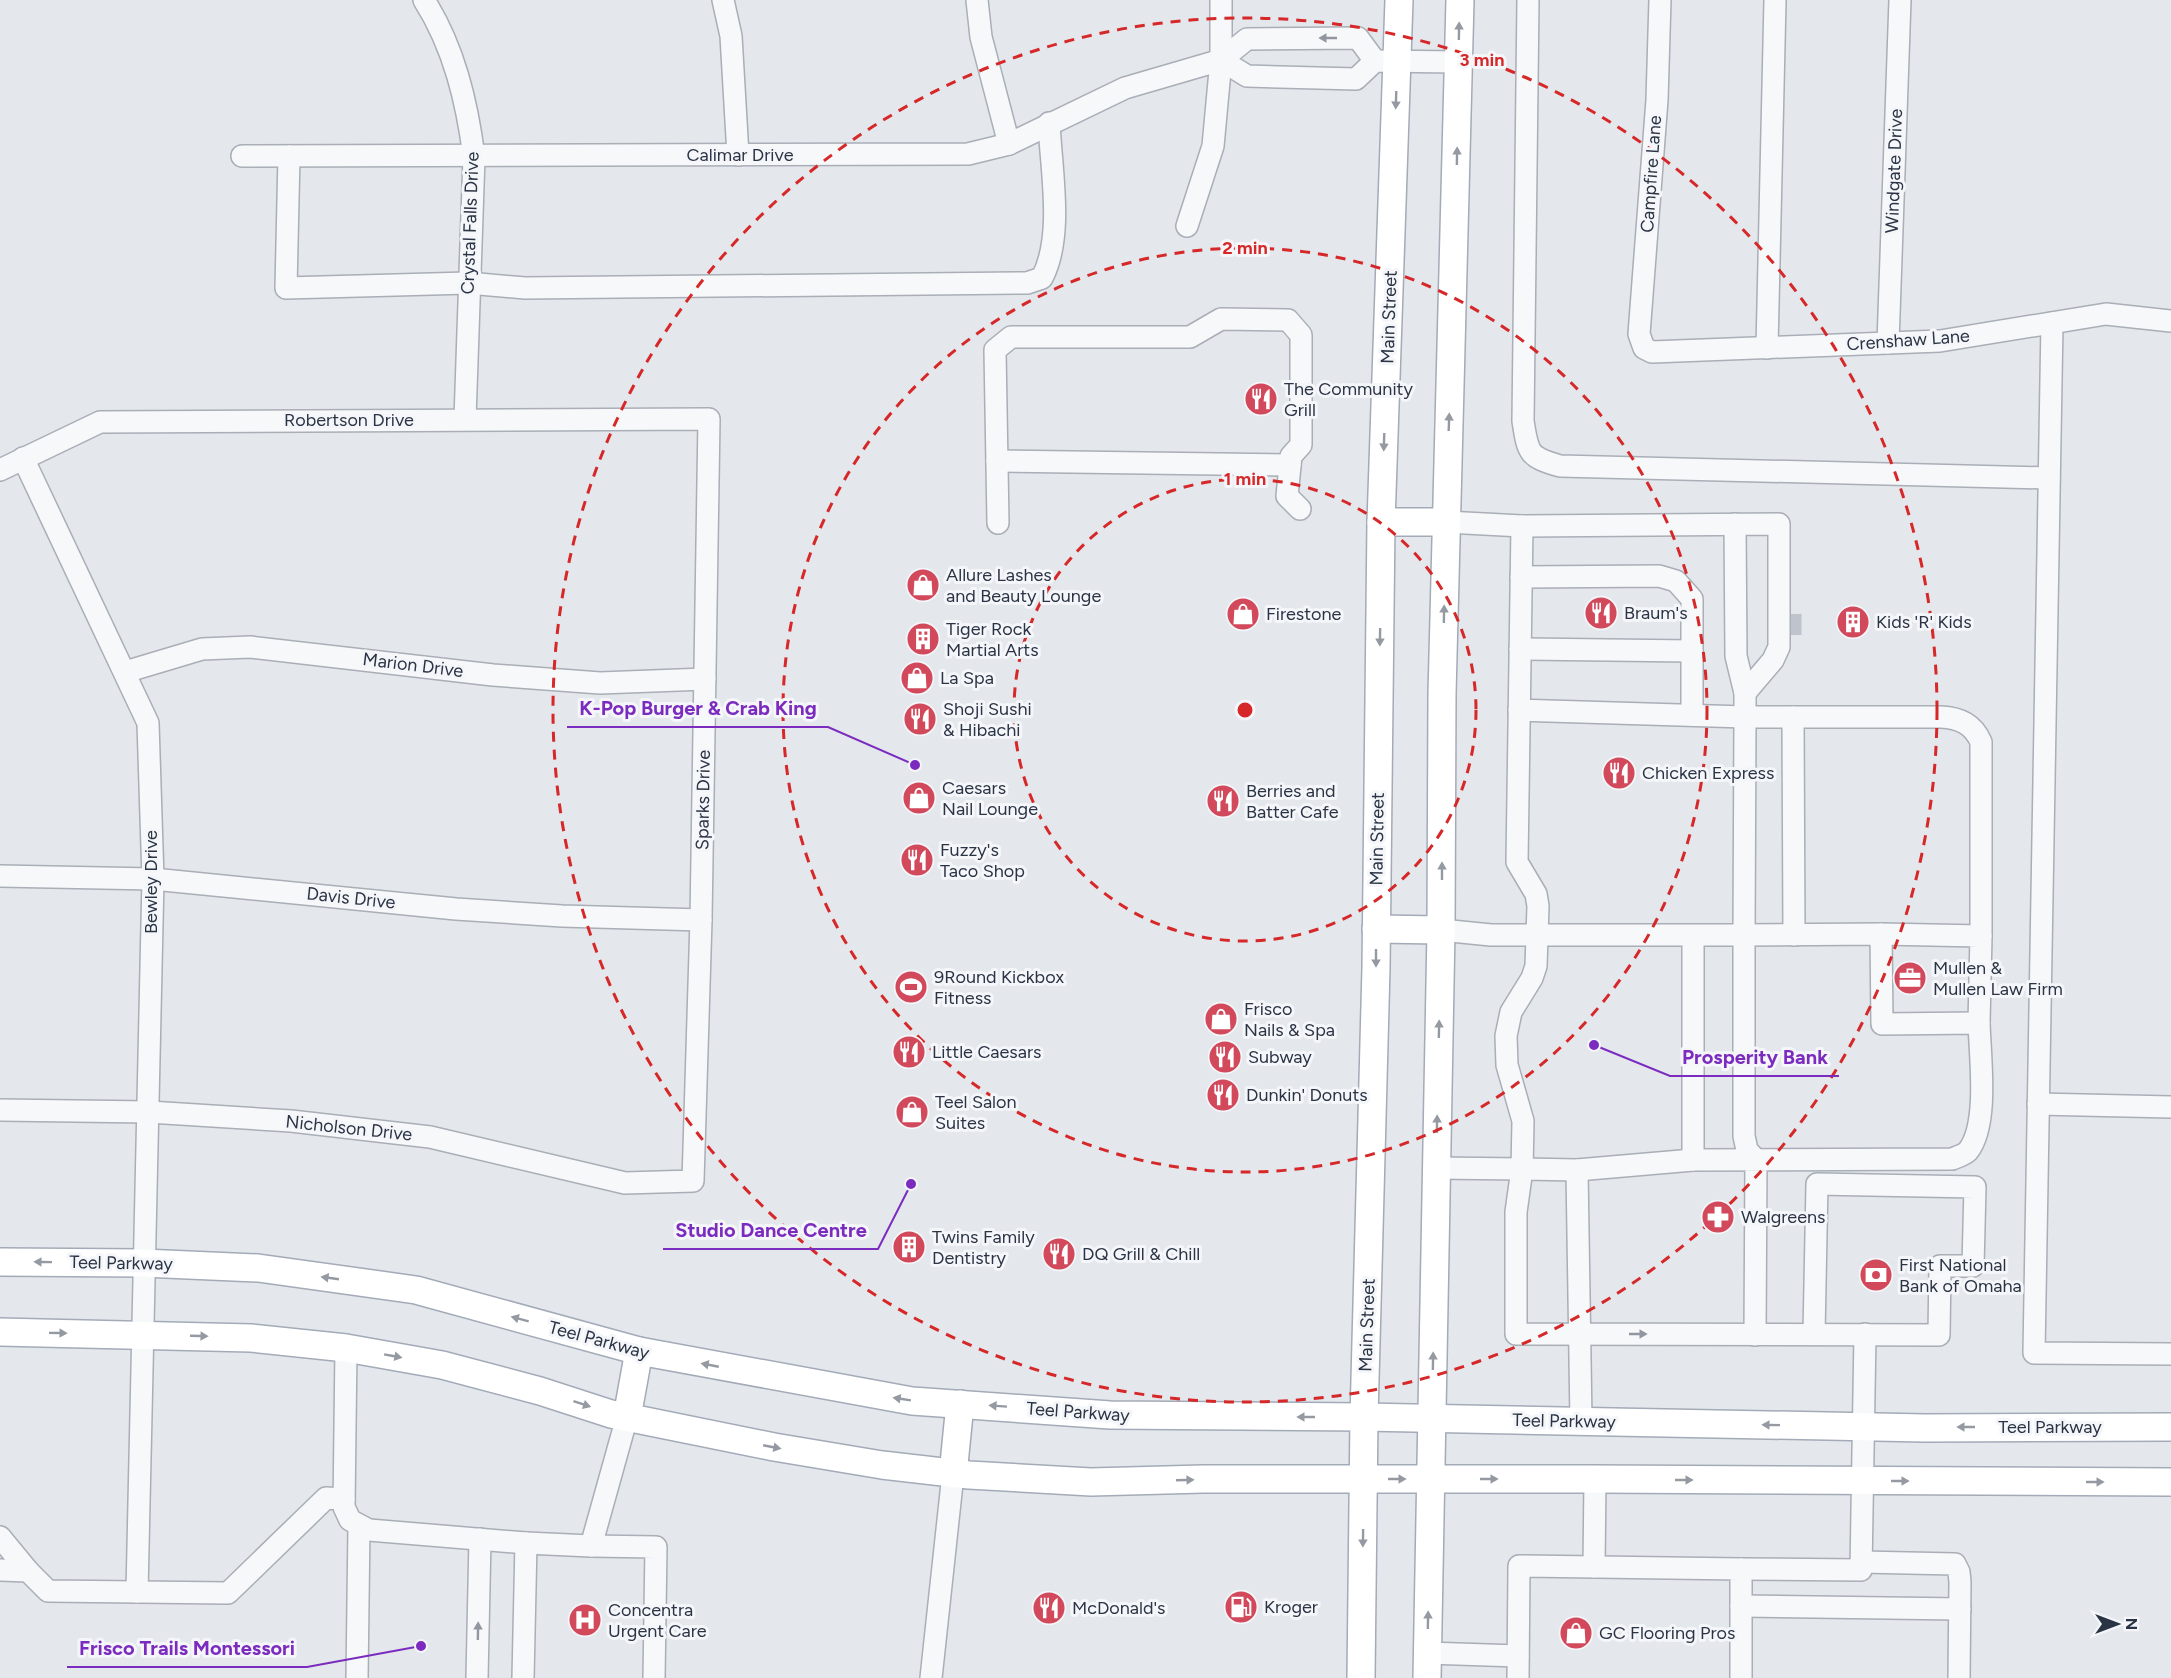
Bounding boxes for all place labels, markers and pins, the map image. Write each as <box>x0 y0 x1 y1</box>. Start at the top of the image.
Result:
place label: The Community Grill <box>1284 378 1413 421</box>
restaurant icon: The Community Grill <box>1243 381 1279 417</box>
place label: Allure Lashes and Beauty Lounge <box>946 564 1101 607</box>
shop icon: Allure Lashes and Beauty Lounge <box>905 567 941 603</box>
restaurant icon: Braum's <box>1583 595 1619 631</box>
shop icon: Firestone <box>1225 596 1261 632</box>
place label: Braum's <box>1624 602 1688 624</box>
place label: Firestone <box>1266 603 1341 625</box>
building icon: Kids 'R' Kids <box>1835 604 1871 640</box>
place label: Kids 'R' Kids <box>1876 611 1972 633</box>
place label: Tiger Rock Martial Arts <box>946 618 1039 661</box>
building icon: Tiger Rock Martial Arts <box>905 621 941 657</box>
shop icon: La Spa <box>899 660 935 696</box>
place label: La Spa <box>940 667 994 689</box>
callout: K-Pop Burger & Crab King <box>567 689 828 727</box>
place label: Shoji Sushi & Hibachi <box>943 698 1032 741</box>
centre of rings <box>1235 700 1255 720</box>
restaurant icon: Shoji Sushi & Hibachi <box>902 701 938 737</box>
restaurant icon: Chicken Express <box>1601 755 1637 791</box>
place label: Chicken Express <box>1642 762 1774 784</box>
place label: Caesars Nail Lounge <box>942 777 1038 820</box>
shop icon: Caesars Nail Lounge <box>901 780 937 816</box>
place label: Berries and Batter Cafe <box>1246 780 1339 823</box>
restaurant icon: Berries and Batter Cafe <box>1205 783 1241 819</box>
place label: Fuzzy's Taco Shop <box>940 839 1025 882</box>
restaurant icon: Fuzzy's Taco Shop <box>899 842 935 878</box>
place label: Mullen & Mullen Law Firm <box>1933 957 2063 1000</box>
office icon: Mullen & Mullen Law Firm <box>1892 960 1928 996</box>
place label: 9Round Kickbox Fitness <box>934 966 1064 1009</box>
sports icon: 9Round Kickbox Fitness <box>893 969 929 1005</box>
place label: Frisco Nails & Spa <box>1244 998 1335 1041</box>
shop icon: Frisco Nails & Spa <box>1203 1001 1239 1037</box>
restaurant icon: Little Caesars <box>891 1034 927 1070</box>
callout: Prosperity Bank <box>1670 1038 1839 1076</box>
restaurant icon: Subway <box>1207 1039 1243 1075</box>
place label: Little Caesars <box>932 1041 1041 1063</box>
place label: Subway <box>1248 1046 1312 1068</box>
restaurant icon: Dunkin' Donuts <box>1205 1077 1241 1113</box>
place label: Dunkin' Donuts <box>1246 1084 1368 1106</box>
place label: Teel Salon Suites <box>935 1091 1017 1134</box>
shop icon: Teel Salon Suites <box>894 1094 930 1130</box>
pharmacy icon: Walgreens <box>1700 1199 1736 1235</box>
place label: Walgreens <box>1741 1206 1825 1228</box>
callout: Studio Dance Centre <box>663 1211 878 1249</box>
place label: Twins Family Dentistry <box>932 1226 1035 1269</box>
building icon: Twins Family Dentistry <box>891 1229 927 1265</box>
restaurant icon: DQ Grill & Chill <box>1041 1236 1077 1272</box>
place label: DQ Grill & Chill <box>1082 1243 1200 1265</box>
place label: First National Bank of Omaha <box>1899 1254 2022 1297</box>
bank icon: First National Bank of Omaha <box>1858 1257 1894 1293</box>
fuel station icon: Kroger <box>1223 1589 1259 1625</box>
restaurant icon: McDonald's <box>1031 1590 1067 1626</box>
place label: Kroger <box>1264 1596 1318 1618</box>
place label: McDonald's <box>1072 1597 1166 1619</box>
place label: Concentra Urgent Care <box>608 1599 707 1642</box>
hospital icon: Concentra Urgent Care <box>567 1602 603 1638</box>
shop icon: GC Flooring Pros <box>1558 1615 1594 1651</box>
place label: GC Flooring Pros <box>1599 1622 1735 1644</box>
callout: Frisco Trails Montessori <box>67 1629 307 1667</box>

